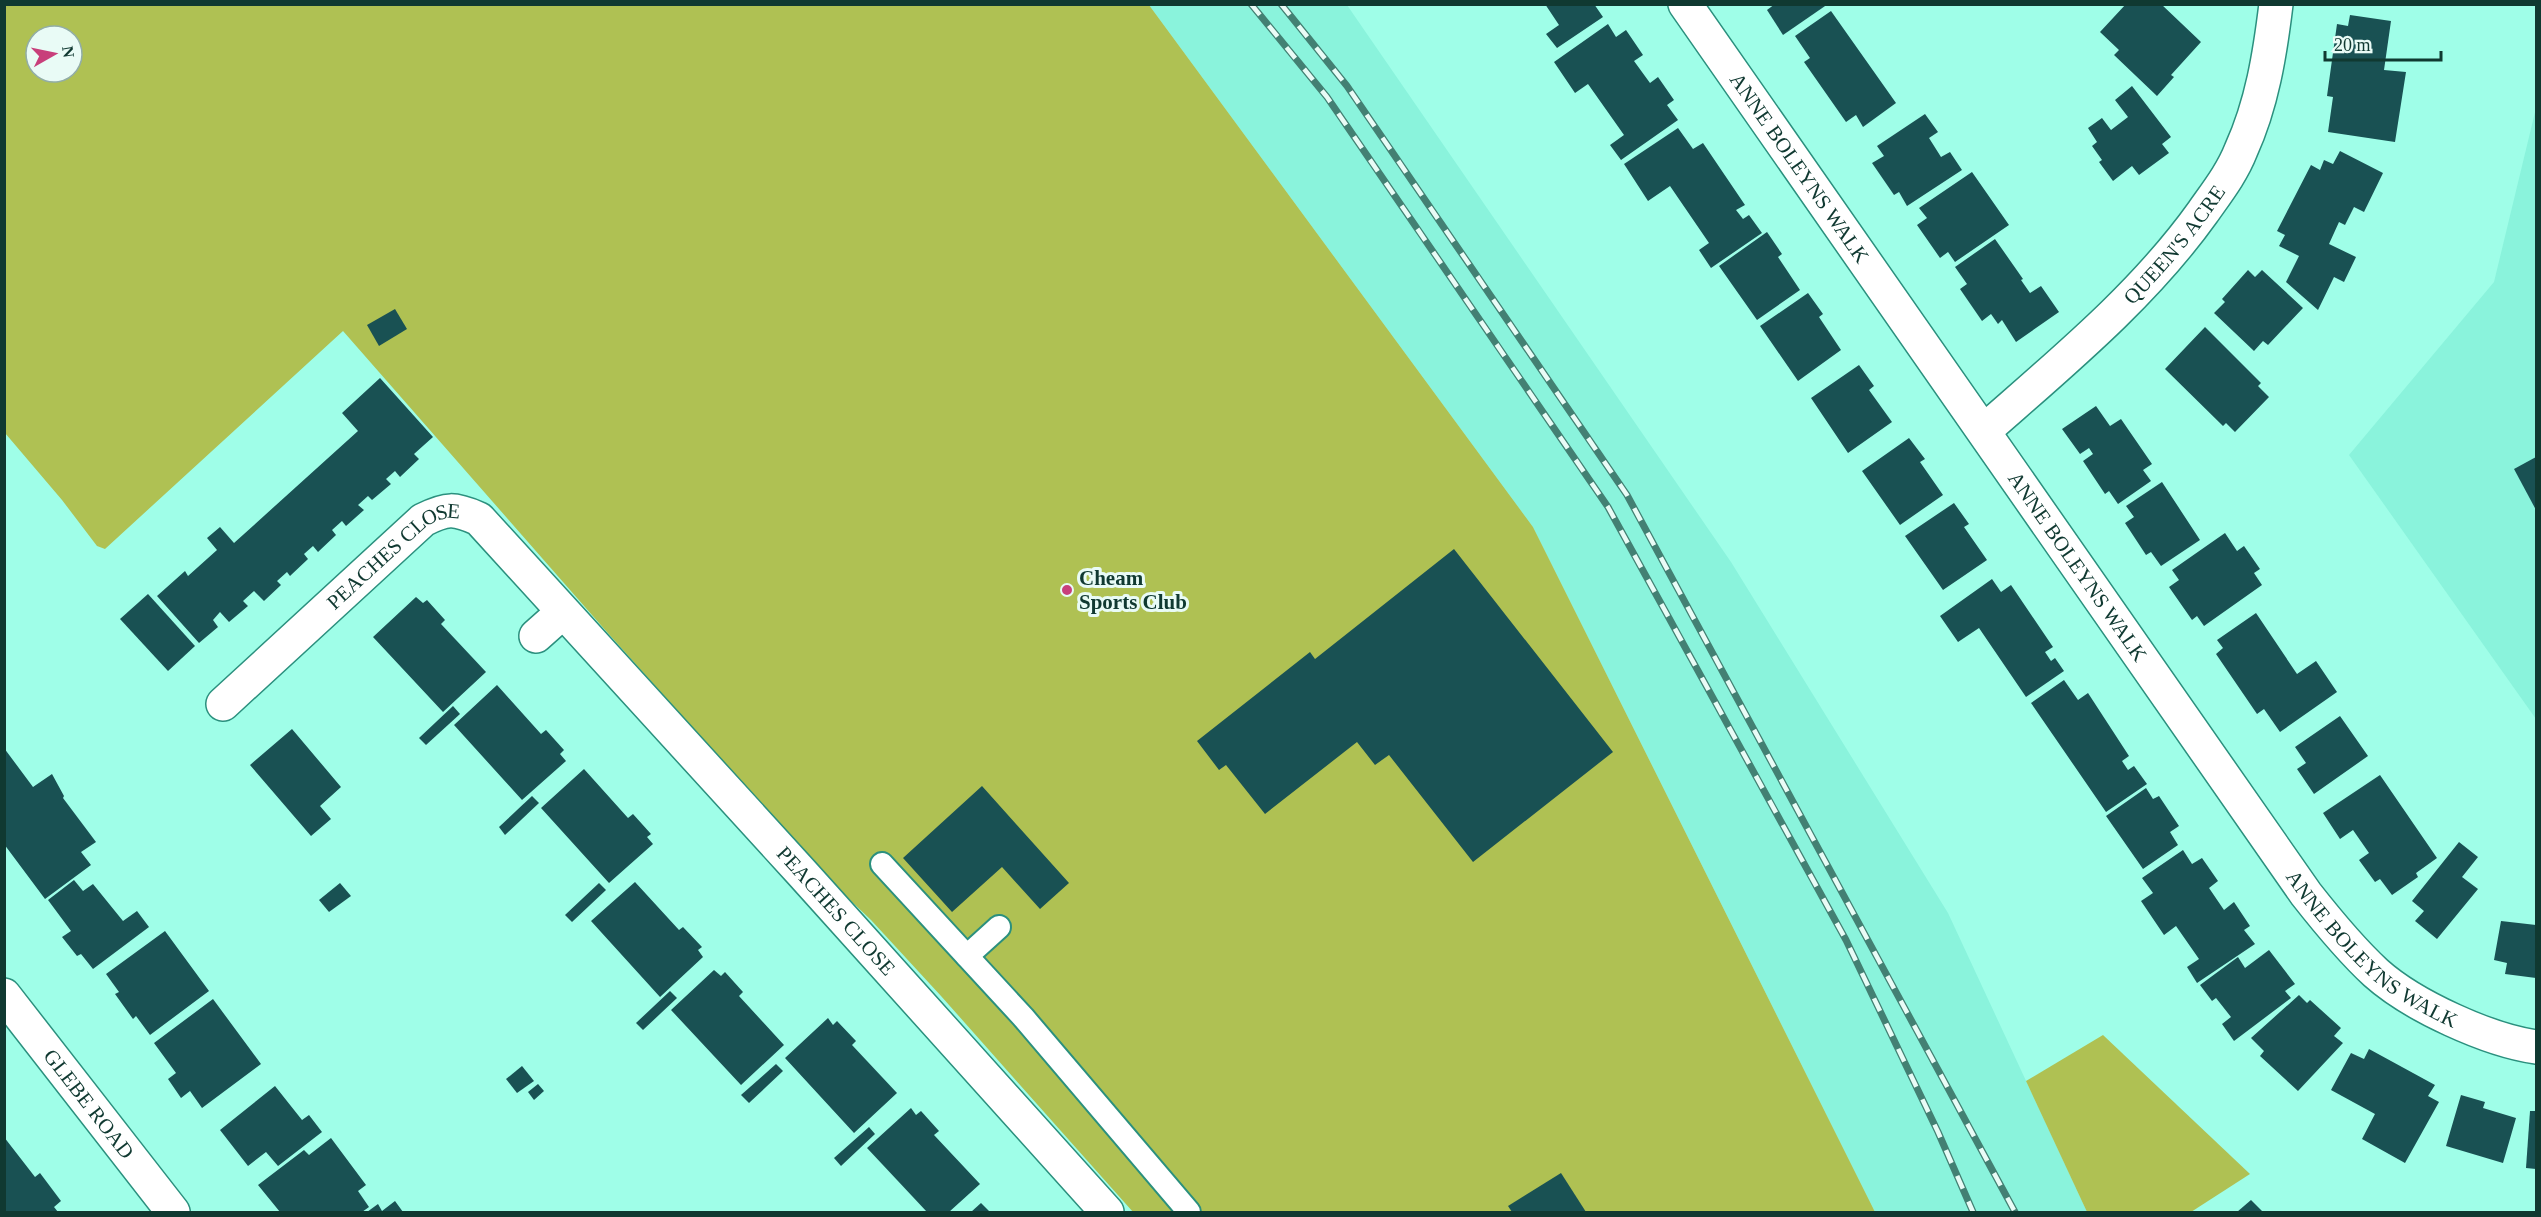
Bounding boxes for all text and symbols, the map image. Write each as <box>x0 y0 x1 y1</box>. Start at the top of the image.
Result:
north arrow <box>24 24 84 84</box>
scale bar <box>2325 24 2440 62</box>
text: 20 m <box>2334 35 2371 55</box>
text: N <box>59 45 78 59</box>
street label: ANNE BOLEYNS WALK <box>1725 68 1874 268</box>
street label: QUEEN'S ACRE <box>2119 181 2230 309</box>
street label: ANNE BOLEYNS WALK <box>2003 467 2152 666</box>
street label: PEACHES CLOSE <box>322 499 461 614</box>
place label: Cheam Sports Club <box>1079 566 1187 614</box>
marker: Cheam Sports Club <box>1060 583 1074 597</box>
street label: PEACHES CLOSE <box>772 842 900 980</box>
street label: ANNE BOLEYNS WALK <box>2281 866 2461 1033</box>
street label: GLEBE ROAD <box>39 1044 139 1164</box>

